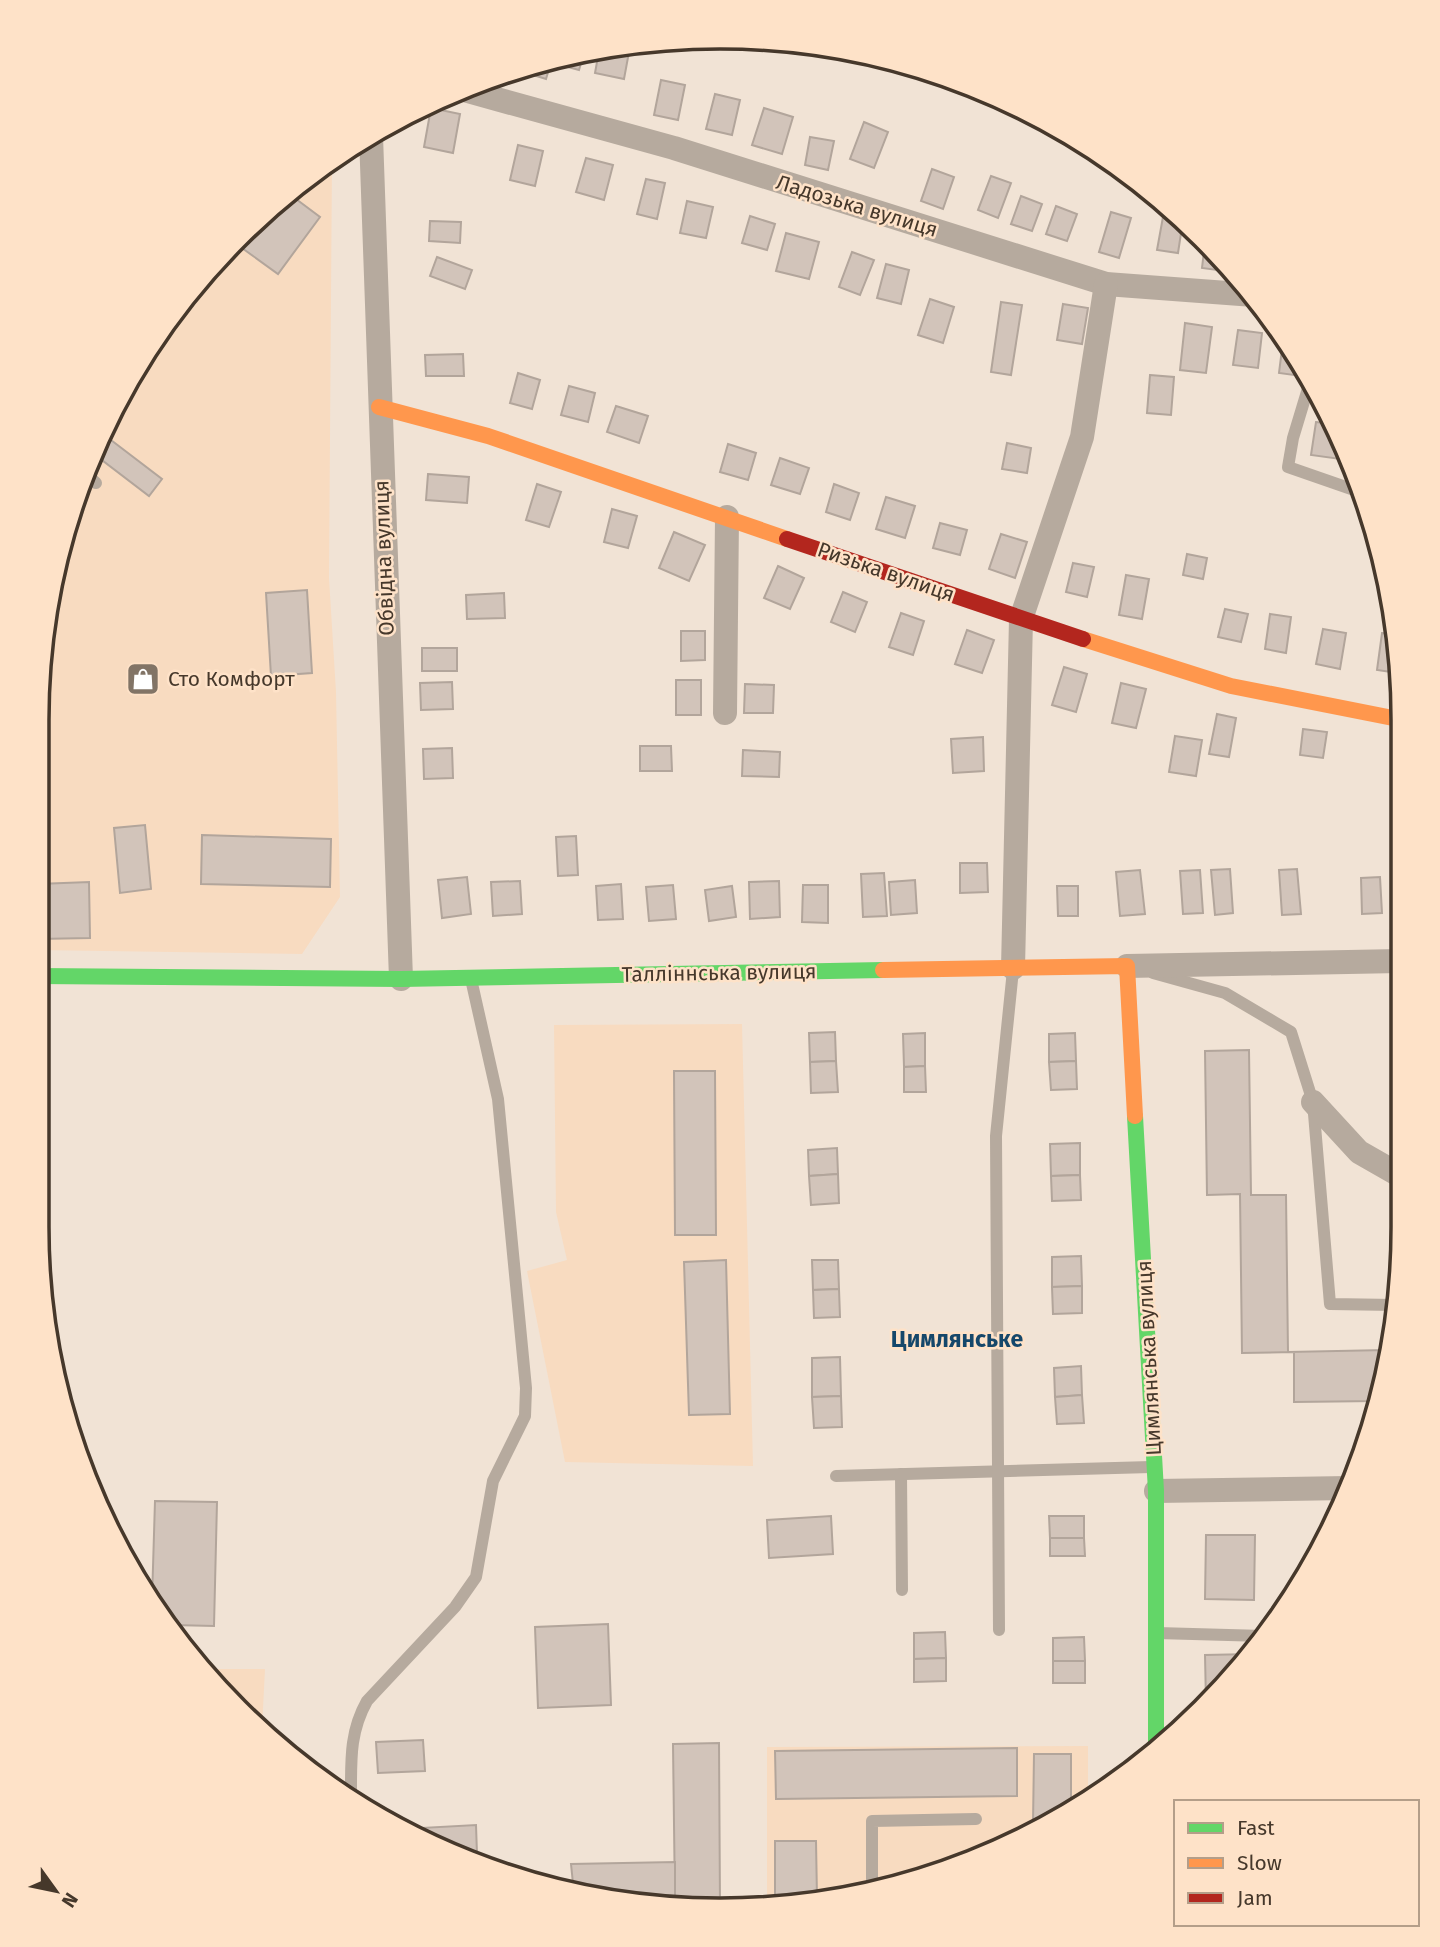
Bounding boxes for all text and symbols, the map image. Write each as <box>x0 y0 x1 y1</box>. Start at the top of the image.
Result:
street label: Ладозька вулиця <box>773 169 941 243</box>
street label: Обвідна вулиця <box>368 480 400 636</box>
street label: Ризька вулиця <box>814 536 958 608</box>
shop icon: Сто Комфорт <box>124 660 162 698</box>
place label: Сто Комфорт <box>168 666 295 692</box>
street label: Талліннська вулиця <box>621 958 817 988</box>
street label: Цимлянська вулиця <box>1131 1260 1167 1456</box>
district label: Цимлянське <box>891 1325 1023 1353</box>
legend <box>1174 1800 1419 1926</box>
text: Fast <box>1237 1815 1275 1841</box>
text: Slow <box>1237 1850 1282 1876</box>
north arrow <box>21 1856 91 1926</box>
text: Jam <box>1237 1885 1273 1911</box>
text: N <box>57 1888 83 1912</box>

